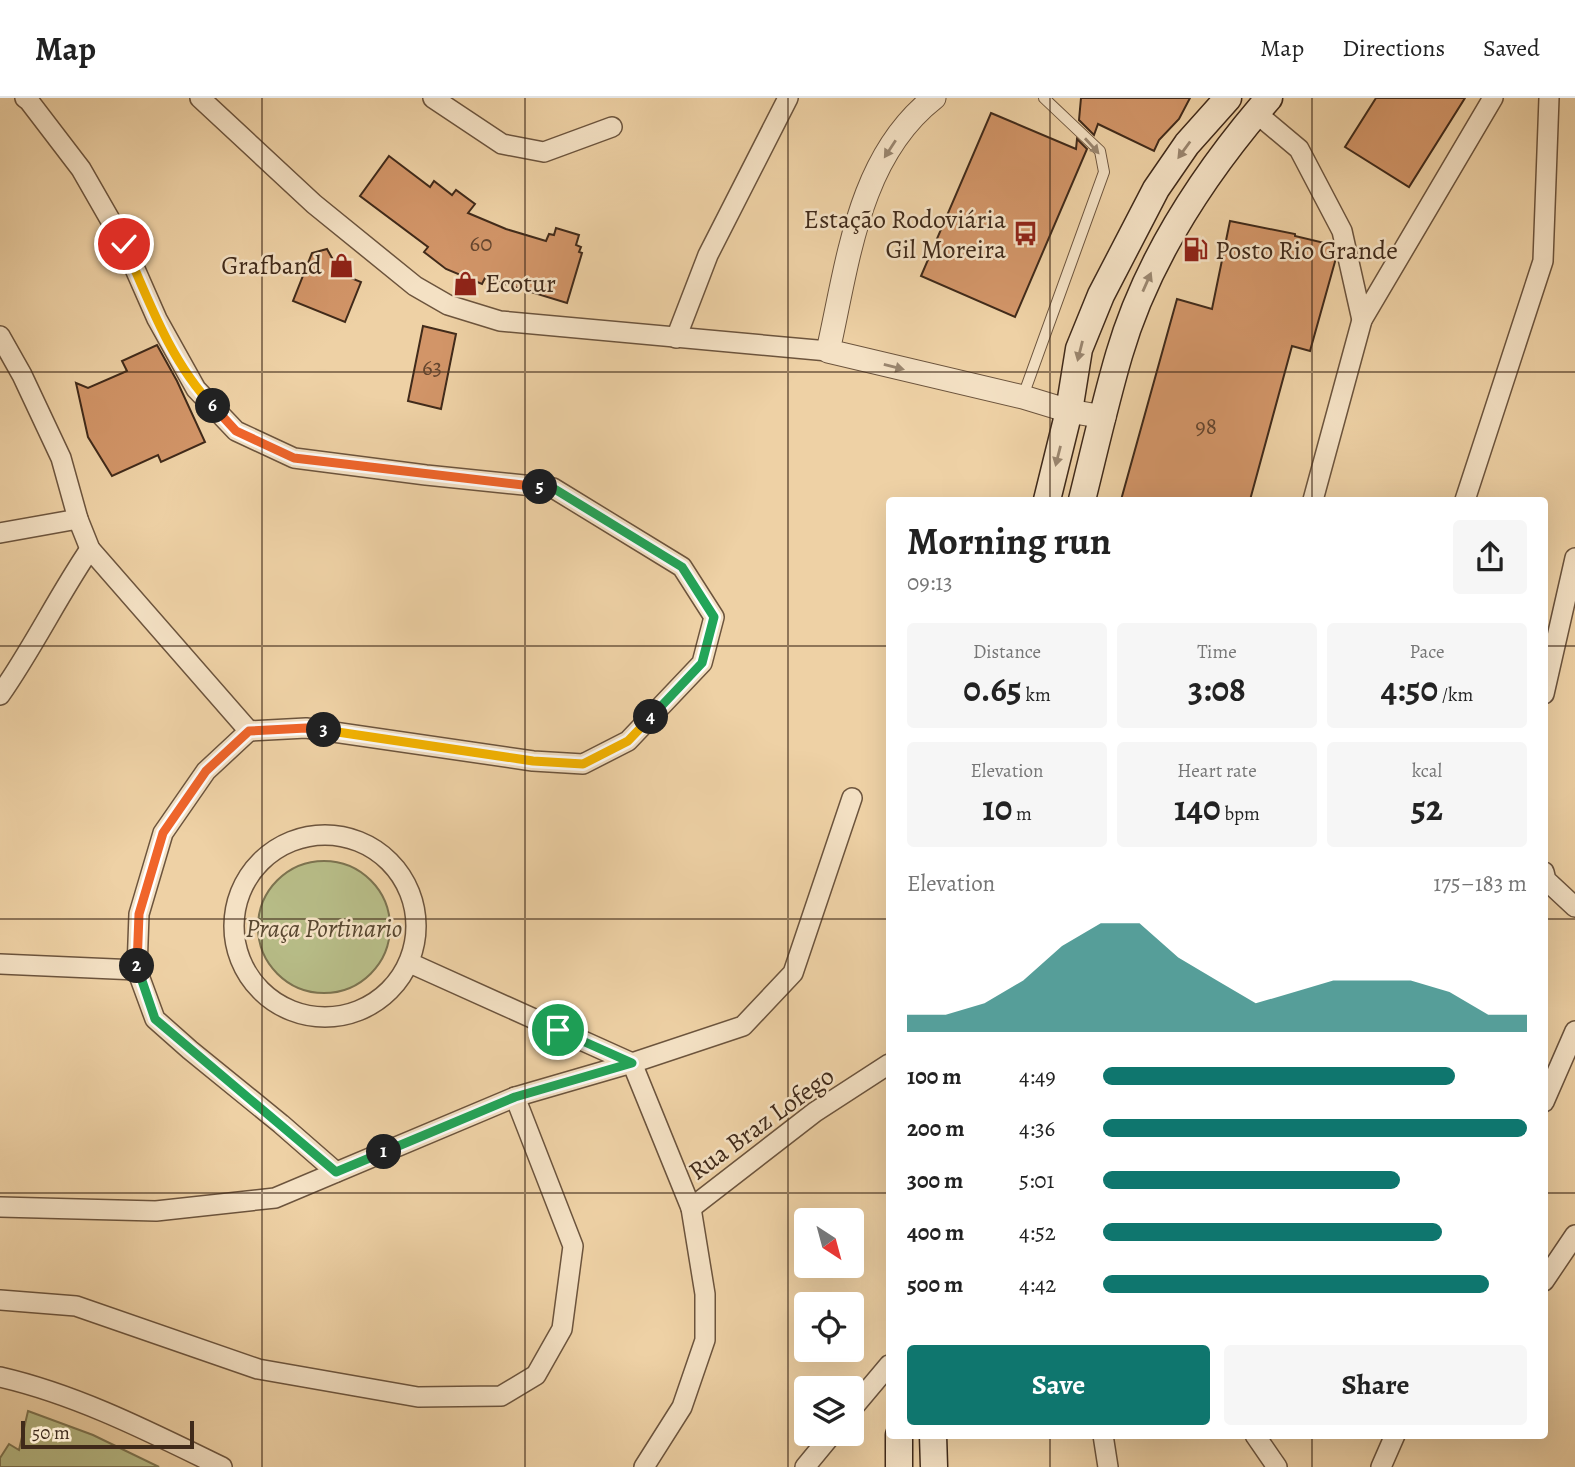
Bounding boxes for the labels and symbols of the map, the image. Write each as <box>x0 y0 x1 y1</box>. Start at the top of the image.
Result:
one-way arrow <box>1084 137 1100 154</box>
one-way arrow <box>883 140 897 158</box>
one-way arrow <box>1176 140 1191 158</box>
place label: Estação Rodoviária Gil Moreira <box>804 202 1006 267</box>
pin <box>94 214 154 274</box>
bus stop icon: Estação Rodoviária Gil Moreira <box>1012 220 1040 248</box>
house number: 60 <box>470 228 492 259</box>
place label: Posto Rio Grande <box>1215 233 1398 268</box>
fuel station icon: Posto Rio Grande <box>1181 236 1209 264</box>
place label: Grafband <box>221 248 322 283</box>
shop icon: Grafband <box>328 251 356 279</box>
place label: Ecotur <box>485 266 556 301</box>
shop icon: Ecotur <box>451 269 479 297</box>
one-way arrow <box>1141 272 1153 292</box>
one-way arrow <box>1074 340 1085 362</box>
house number: 63 <box>422 352 442 383</box>
one-way arrow <box>883 362 905 373</box>
pin: 6 <box>196 388 230 424</box>
house number: 98 <box>1195 411 1217 442</box>
one-way arrow <box>1052 445 1063 467</box>
pin: 5 <box>522 470 558 504</box>
pin: 4 <box>634 700 668 734</box>
pin: 3 <box>306 712 342 748</box>
park label: Praça Portinario <box>246 911 402 946</box>
pin: 2 <box>120 948 154 984</box>
pin <box>528 1000 588 1060</box>
street label: Rua Braz Lofego <box>681 1059 841 1188</box>
pin: 1 <box>366 1134 402 1170</box>
north arrow <box>794 1208 864 1278</box>
scale bar <box>21 1418 194 1450</box>

